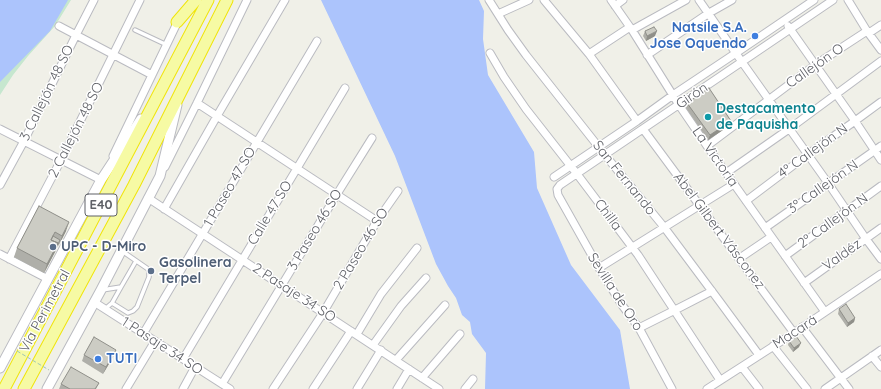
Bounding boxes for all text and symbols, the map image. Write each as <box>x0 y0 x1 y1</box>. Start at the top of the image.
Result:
place label: Natsile S.A. Jose Oquendo <box>650 20 747 52</box>
marker: Natsile S.A. Jose Oquendo <box>750 31 760 41</box>
street label: Callejón O <box>783 40 847 92</box>
street label: 3 Callejón 48 SO <box>17 42 77 144</box>
street label: 2 Callejón 48 SO <box>45 79 107 181</box>
street label: Girón <box>673 79 711 113</box>
place label: Destacamento de Paquisha <box>716 101 816 134</box>
marker: Destacamento de Paquisha <box>703 112 713 122</box>
street label: 4º Callejón N <box>775 120 851 182</box>
street label: La Victoria <box>688 124 742 190</box>
street label: San Fernando <box>589 137 659 219</box>
street label: 1 Paseo 47 SO <box>200 144 260 230</box>
street label: 3º Callejón N <box>785 157 861 217</box>
street label: Abel Gilbert Vásconez <box>670 169 768 293</box>
street label: Calle 47 SO <box>244 178 296 248</box>
street label: 3 Paseo 46 SO <box>284 186 346 274</box>
street label: 2º Callejón N <box>795 190 871 252</box>
road number: E40 <box>85 194 117 216</box>
street label: Chilla <box>591 196 625 234</box>
street label: 2 Paseo 46 SO <box>330 205 392 293</box>
street label: Valdéz <box>819 236 865 274</box>
place label: UPC - D-Miro <box>61 239 146 255</box>
marker: UPC - D-Miro <box>48 242 58 252</box>
street label: Sevilla de Oro <box>584 250 646 334</box>
place label: Gasolinera Terpel <box>159 255 232 288</box>
street label: 2 Pasaje 34 SO <box>249 260 339 326</box>
marker: Gasolinera Terpel <box>146 266 156 276</box>
street label: Vía Perimetral <box>16 267 74 355</box>
street label: Macará <box>770 311 820 353</box>
street label: 1 Pasaje 34 SO <box>118 313 206 379</box>
place label: TUTI <box>106 351 137 367</box>
marker: TUTI <box>93 354 103 364</box>

